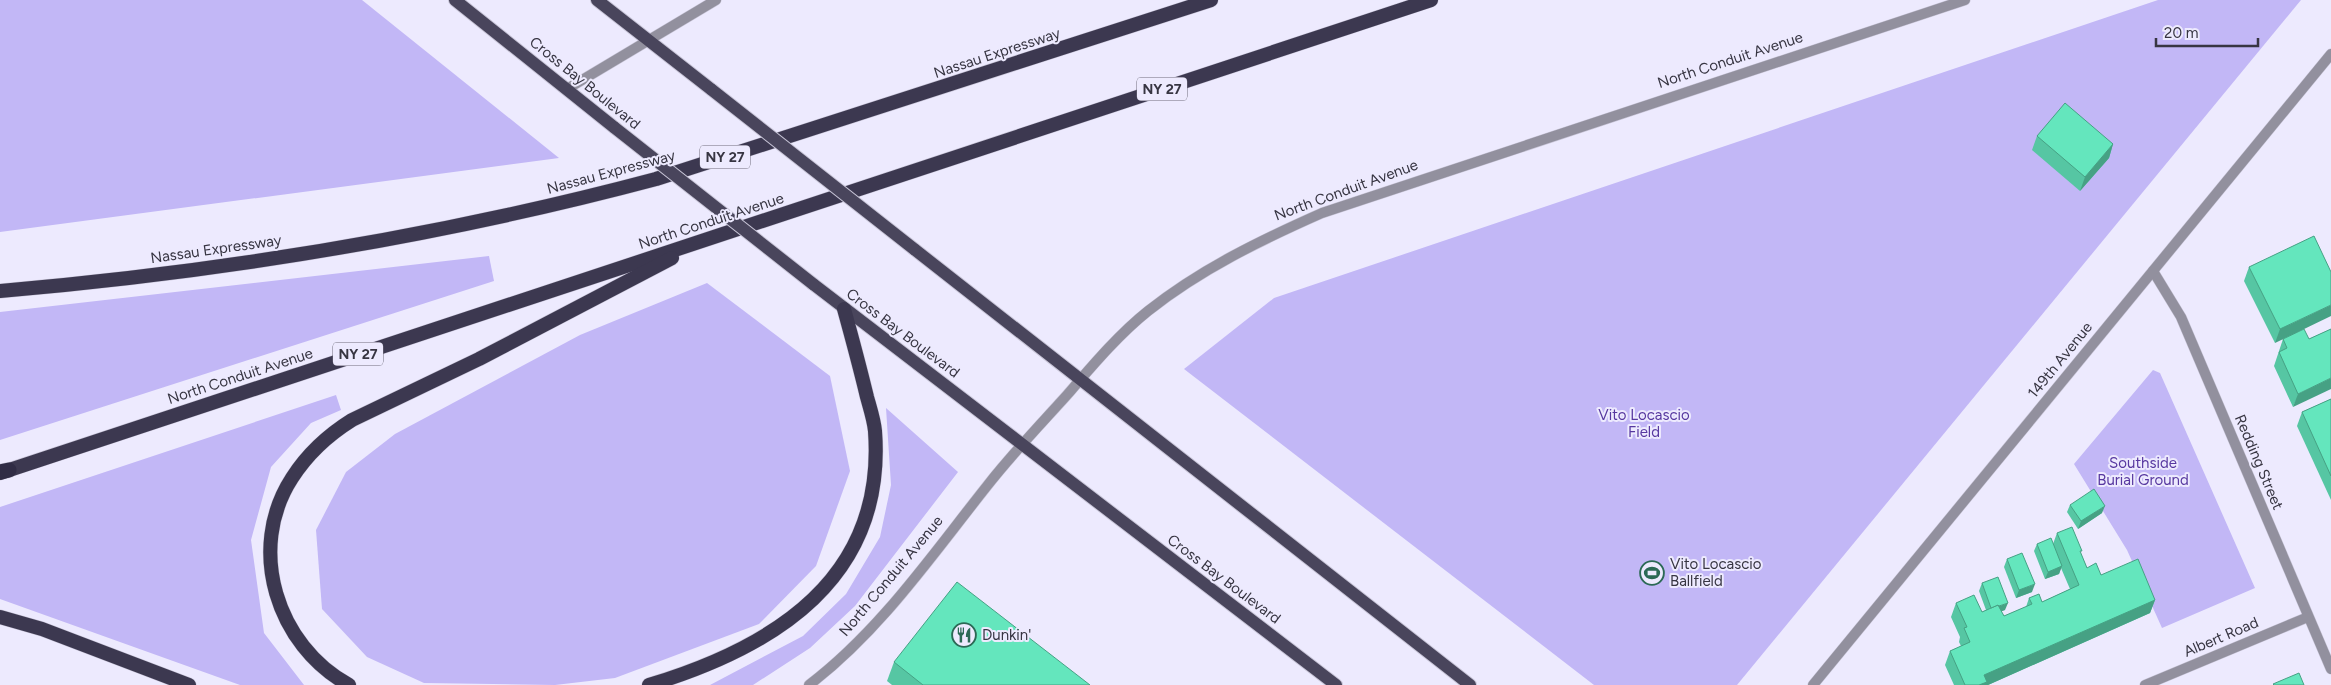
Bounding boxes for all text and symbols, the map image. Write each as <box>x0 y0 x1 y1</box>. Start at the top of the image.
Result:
scale bar <box>2156 15 2258 47</box>
street label: Nassau Expressway <box>931 24 1063 82</box>
text: 20 m <box>2164 24 2198 42</box>
street label: North Conduit Avenue <box>1655 28 1805 92</box>
street label: Cross Bay Boulevard <box>526 33 644 133</box>
road number: NY 27 <box>1137 78 1187 100</box>
street label: Nassau Expressway <box>545 146 677 198</box>
road number: NY 27 <box>700 146 750 168</box>
street label: North Conduit Avenue <box>1272 156 1420 224</box>
street label: North Conduit Avenue <box>636 189 786 253</box>
street label: Nassau Expressway <box>149 231 283 267</box>
street label: Cross Bay Boulevard <box>843 285 963 381</box>
street label: 149th Avenue <box>2024 318 2096 402</box>
road number: NY 27 <box>333 342 383 366</box>
street label: North Conduit Avenue <box>165 344 315 408</box>
park label: Vito Locascio Field <box>1598 406 1690 441</box>
street label: Redding Street <box>2231 412 2287 513</box>
park label: Southside Burial Ground <box>2097 454 2189 489</box>
street label: North Conduit Avenue <box>835 512 947 640</box>
street label: Cross Bay Boulevard <box>1164 531 1284 627</box>
place label: Vito Locascio Ballfield <box>1670 555 1762 590</box>
sports icon: Vito Locascio Ballfield <box>1639 560 1665 586</box>
street label: Albert Road <box>2181 613 2261 661</box>
restaurant icon: Dunkin' <box>951 622 977 648</box>
place label: Dunkin' <box>982 626 1031 644</box>

